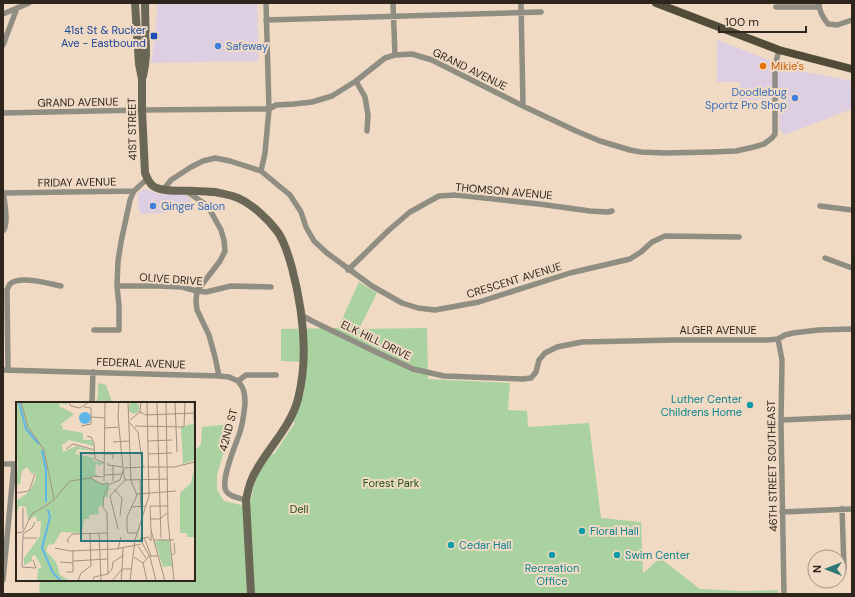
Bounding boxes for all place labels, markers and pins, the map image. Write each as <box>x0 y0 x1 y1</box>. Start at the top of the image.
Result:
place label: 41st St & Rucker Ave - Eastbound <box>61 23 146 50</box>
marker: 41st St & Rucker Ave - Eastbound <box>149 31 159 41</box>
place label: Safeway <box>226 39 268 53</box>
marker: Safeway <box>213 41 223 51</box>
place label: Mikie's <box>771 59 804 73</box>
marker: Mikie's <box>758 61 768 71</box>
place label: Doodlebug Sportz Pro Shop <box>705 85 787 112</box>
marker: Doodlebug Sportz Pro Shop <box>790 93 800 103</box>
place label: Ginger Salon <box>161 199 225 213</box>
marker: Ginger Salon <box>148 201 158 211</box>
place label: Luther Center Childrens Home <box>661 392 742 419</box>
marker: Luther Center Childrens Home <box>745 400 755 410</box>
place label: Floral Hall <box>590 524 639 538</box>
marker: Floral Hall <box>577 526 587 536</box>
place label: Cedar Hall <box>459 538 511 552</box>
marker: Cedar Hall <box>446 540 456 550</box>
place label: Swim Center <box>625 548 690 562</box>
marker: Recreation Office <box>547 550 557 560</box>
marker: Swim Center <box>612 550 622 560</box>
place label: Recreation Office <box>525 561 579 588</box>

